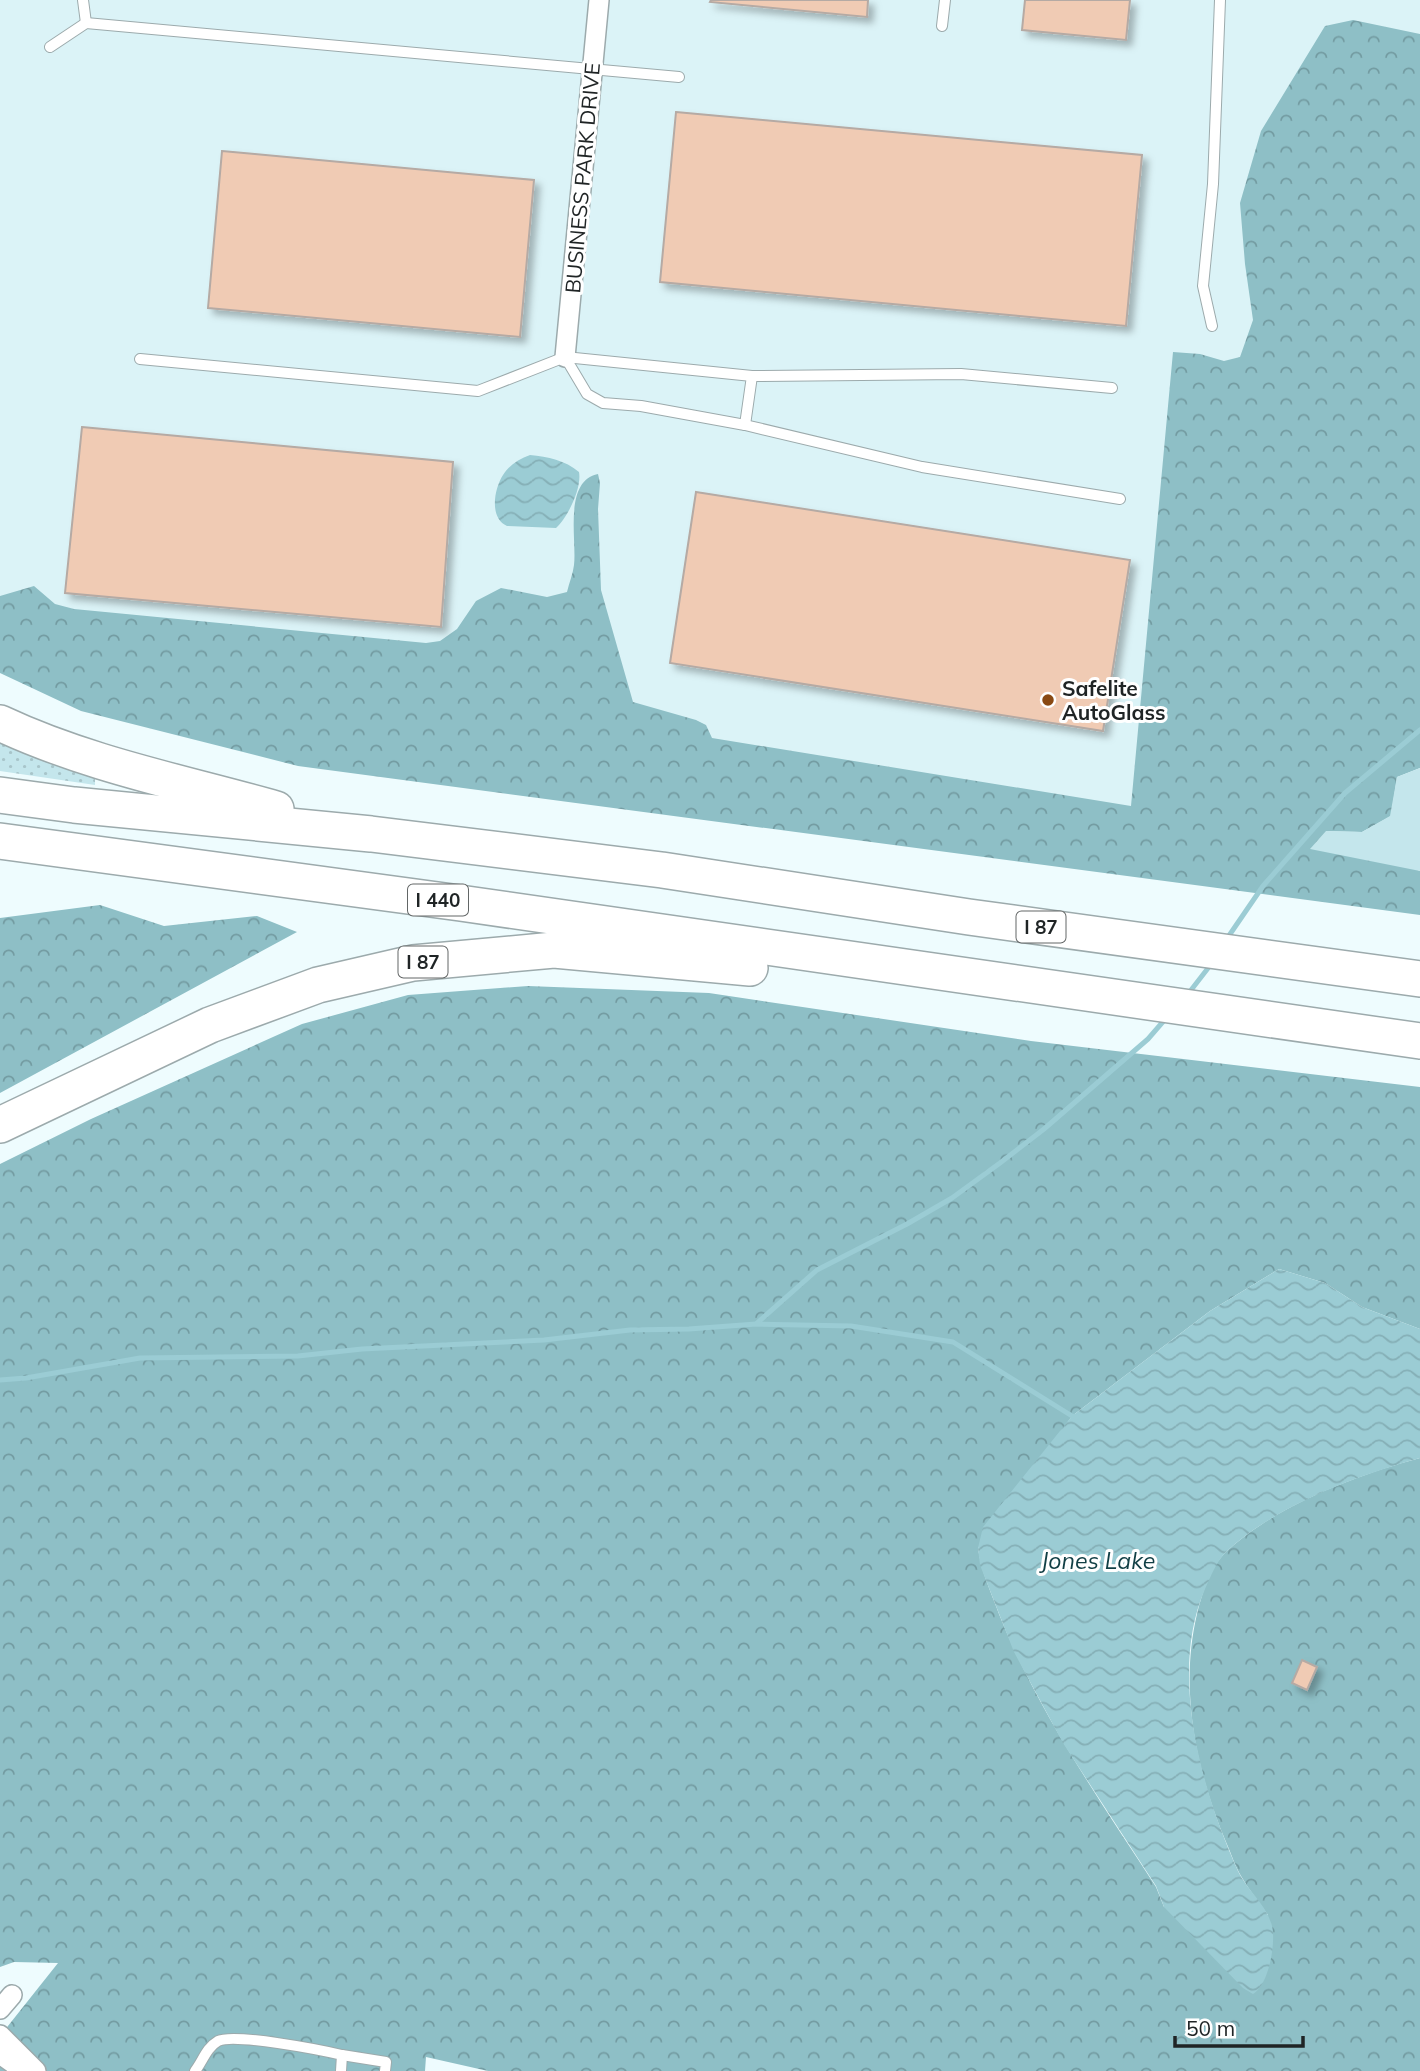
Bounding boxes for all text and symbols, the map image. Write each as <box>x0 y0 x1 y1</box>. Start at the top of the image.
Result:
street label: BUSINESS PARK DRIVE <box>559 62 605 294</box>
place label: Safelite AutoGlass <box>1062 675 1166 725</box>
marker: Safelite AutoGlass <box>1040 692 1056 708</box>
road number: I 440 <box>408 885 468 916</box>
road number: I 87 <box>1016 911 1066 942</box>
road number: I 87 <box>398 946 448 978</box>
water label: Jones Lake <box>1039 1546 1155 1575</box>
scale bar <box>1175 2004 1303 2048</box>
text: 50 m <box>1186 2015 1235 2041</box>

